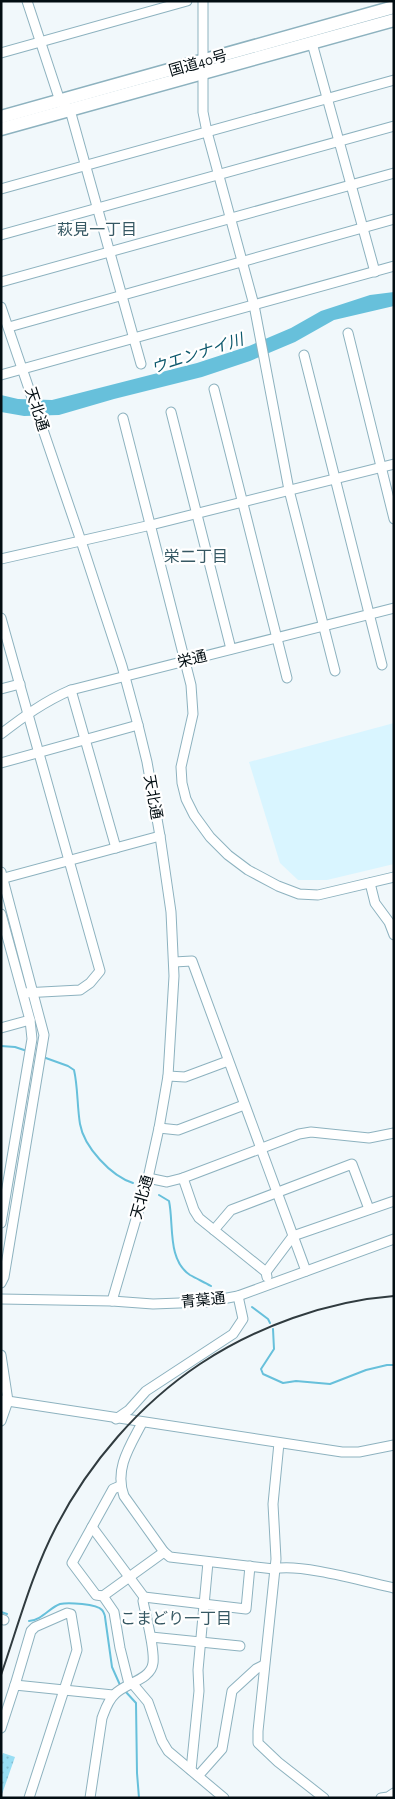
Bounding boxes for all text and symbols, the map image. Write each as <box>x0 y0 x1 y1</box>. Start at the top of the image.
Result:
street label: 国道40号 <box>167 47 229 79</box>
district label: 萩見一丁目 <box>57 222 137 238</box>
water label: ウエンナイ川 <box>149 331 247 376</box>
street label: 天北通 <box>22 385 53 433</box>
district label: 栄二丁目 <box>164 548 228 565</box>
street label: 栄通 <box>176 648 208 670</box>
street label: 天北通 <box>141 773 166 821</box>
street label: 天北通 <box>127 1173 156 1221</box>
street label: 青葉通 <box>180 1290 226 1310</box>
district label: こまどり一丁目 <box>120 1610 232 1627</box>

